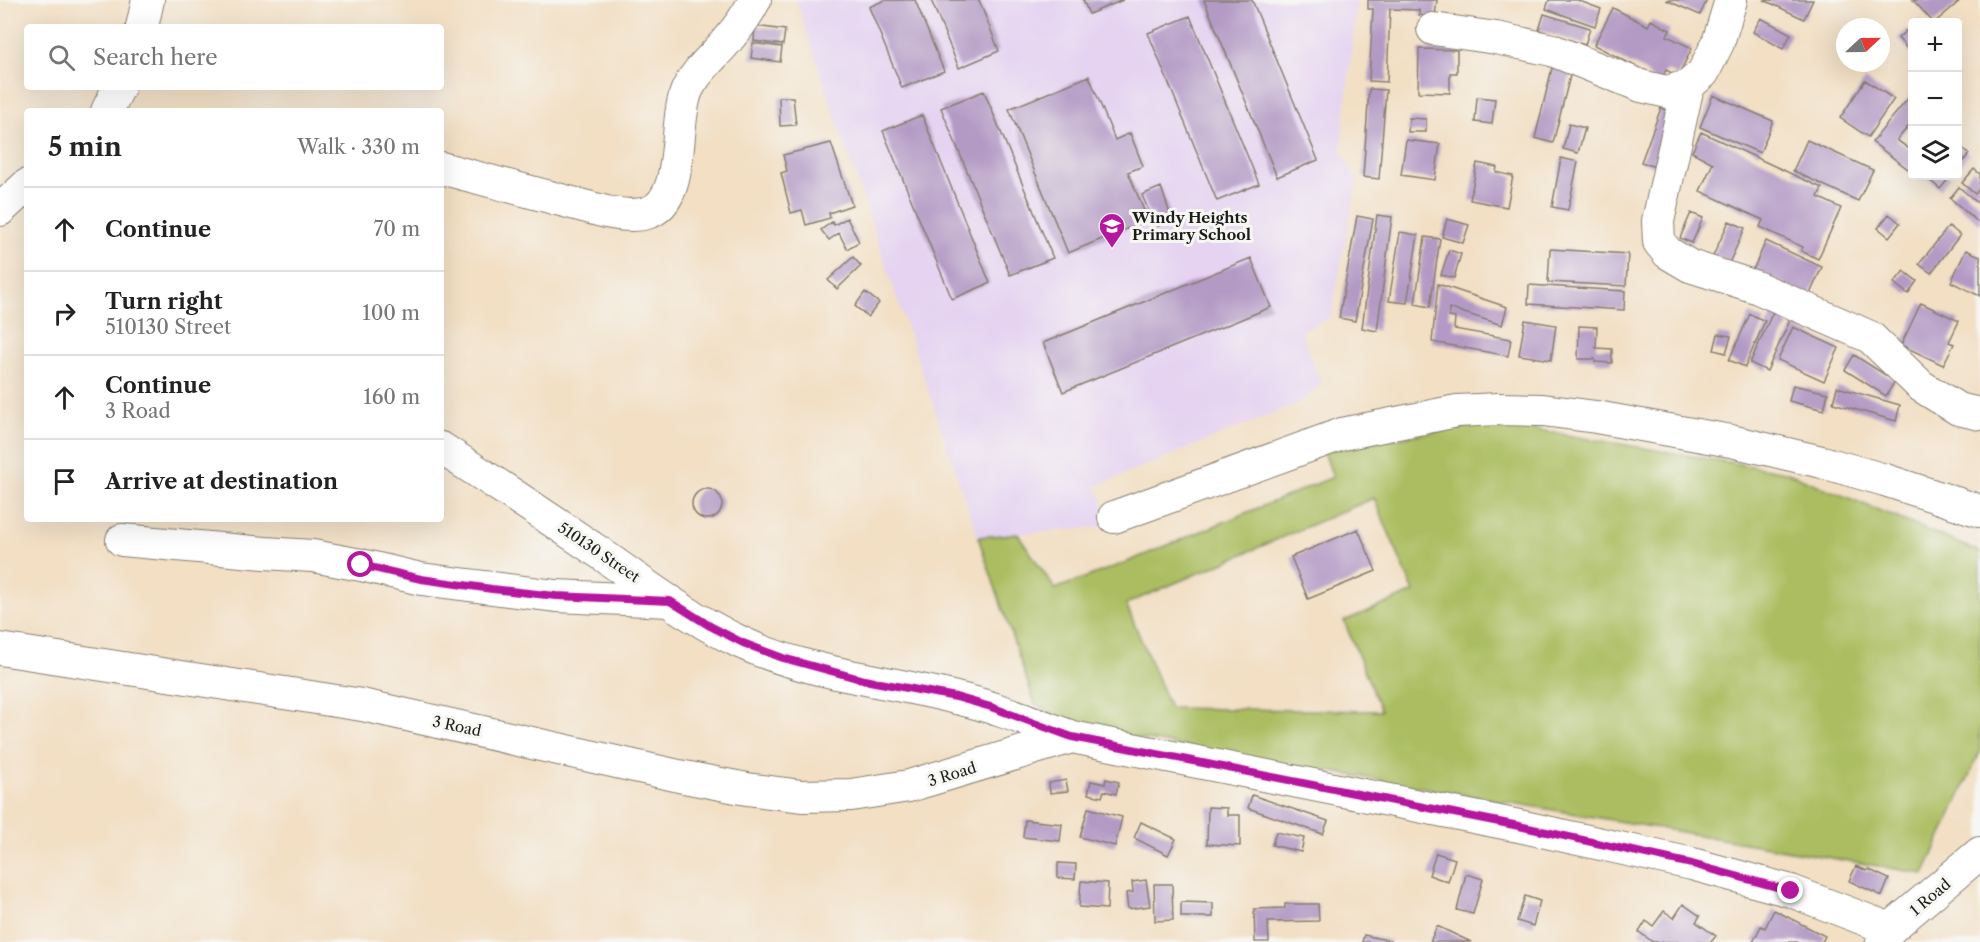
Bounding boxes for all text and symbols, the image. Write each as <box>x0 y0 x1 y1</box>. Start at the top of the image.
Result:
north arrow <box>1836 18 1890 72</box>
map controls <box>1908 18 1962 180</box>
button: + <box>1908 18 1962 72</box>
search box <box>24 24 444 90</box>
icon: search <box>45 41 78 74</box>
text: Search here <box>93 44 218 71</box>
button: − <box>1908 72 1962 126</box>
button: layers <box>1908 126 1962 180</box>
text: 5 min <box>48 131 122 163</box>
text: Walk · 330 m <box>297 135 420 159</box>
place label: Windy Heights Primary School <box>1131 208 1251 244</box>
school or university icon: Windy Heights Primary School <box>1097 211 1127 249</box>
icon: ahead <box>48 213 81 246</box>
text: Continue <box>105 216 211 243</box>
text: 70 m <box>374 217 420 241</box>
text: Turn right <box>105 288 223 315</box>
icon: right <box>48 297 81 330</box>
text: 100 m <box>362 301 420 325</box>
text: 510130 Street <box>105 315 231 339</box>
text: Continue <box>105 372 211 399</box>
icon: ahead <box>48 381 81 414</box>
text: 160 m <box>363 385 420 409</box>
text: 3 Road <box>105 399 171 423</box>
icon: arrive <box>48 465 81 498</box>
text: Arrive at destination <box>105 468 338 495</box>
street label: 510130 Street <box>554 518 644 587</box>
route start <box>347 551 373 577</box>
street label: 3 Road <box>431 712 483 740</box>
street label: 3 Road <box>926 758 978 790</box>
street label: 1 Road <box>1906 874 1954 920</box>
route end <box>1777 877 1803 903</box>

